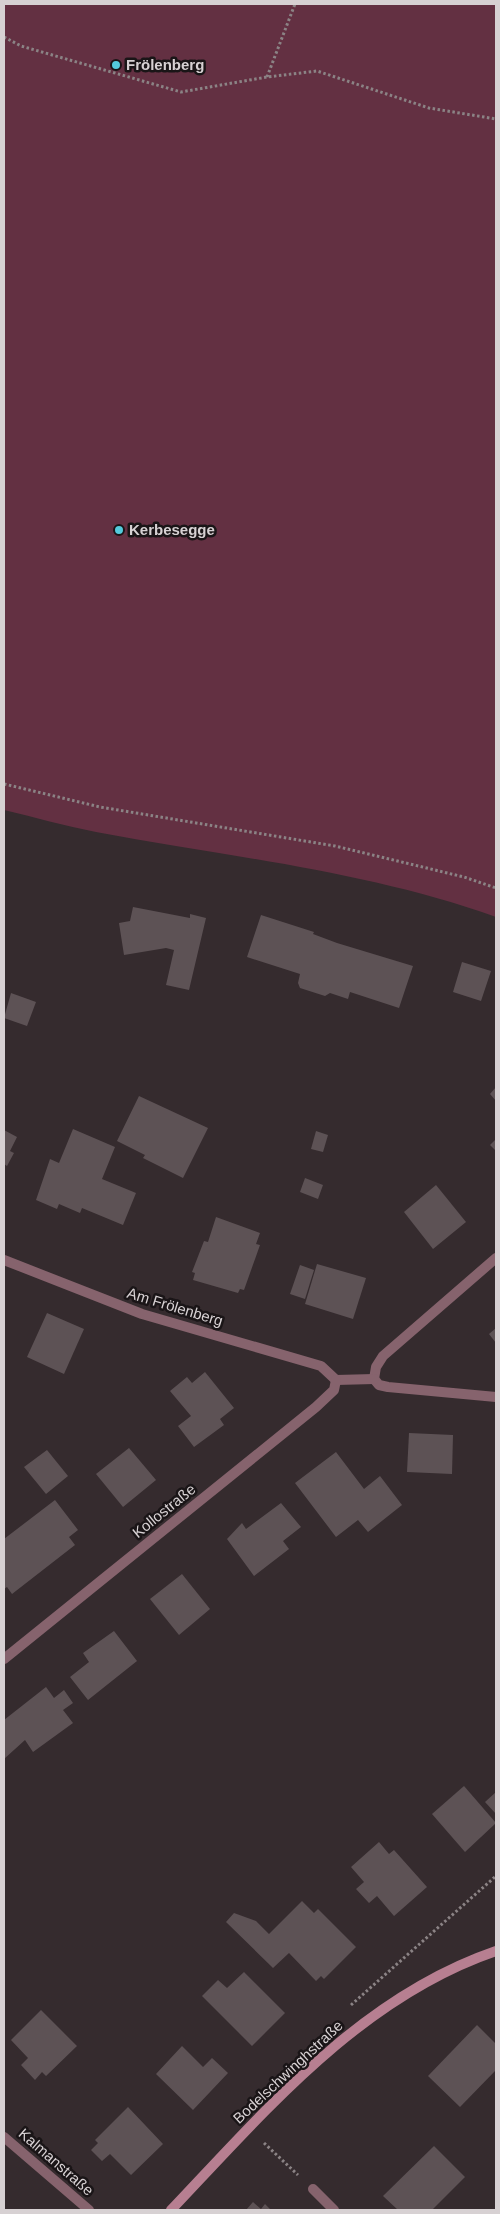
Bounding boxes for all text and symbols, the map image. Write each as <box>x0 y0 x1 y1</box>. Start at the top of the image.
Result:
place label: Frölenberg <box>126 56 204 73</box>
marker: Frölenberg <box>110 59 122 71</box>
place label: Kerbesegge <box>129 521 215 538</box>
marker: Kerbesegge <box>113 524 125 536</box>
street label: Am Frölenberg <box>125 1284 225 1329</box>
street label: Kollostraße <box>129 1480 199 1541</box>
street label: Bodelschwinghstraße <box>229 2017 346 2127</box>
street label: Kalmanstraße <box>16 2125 97 2199</box>

